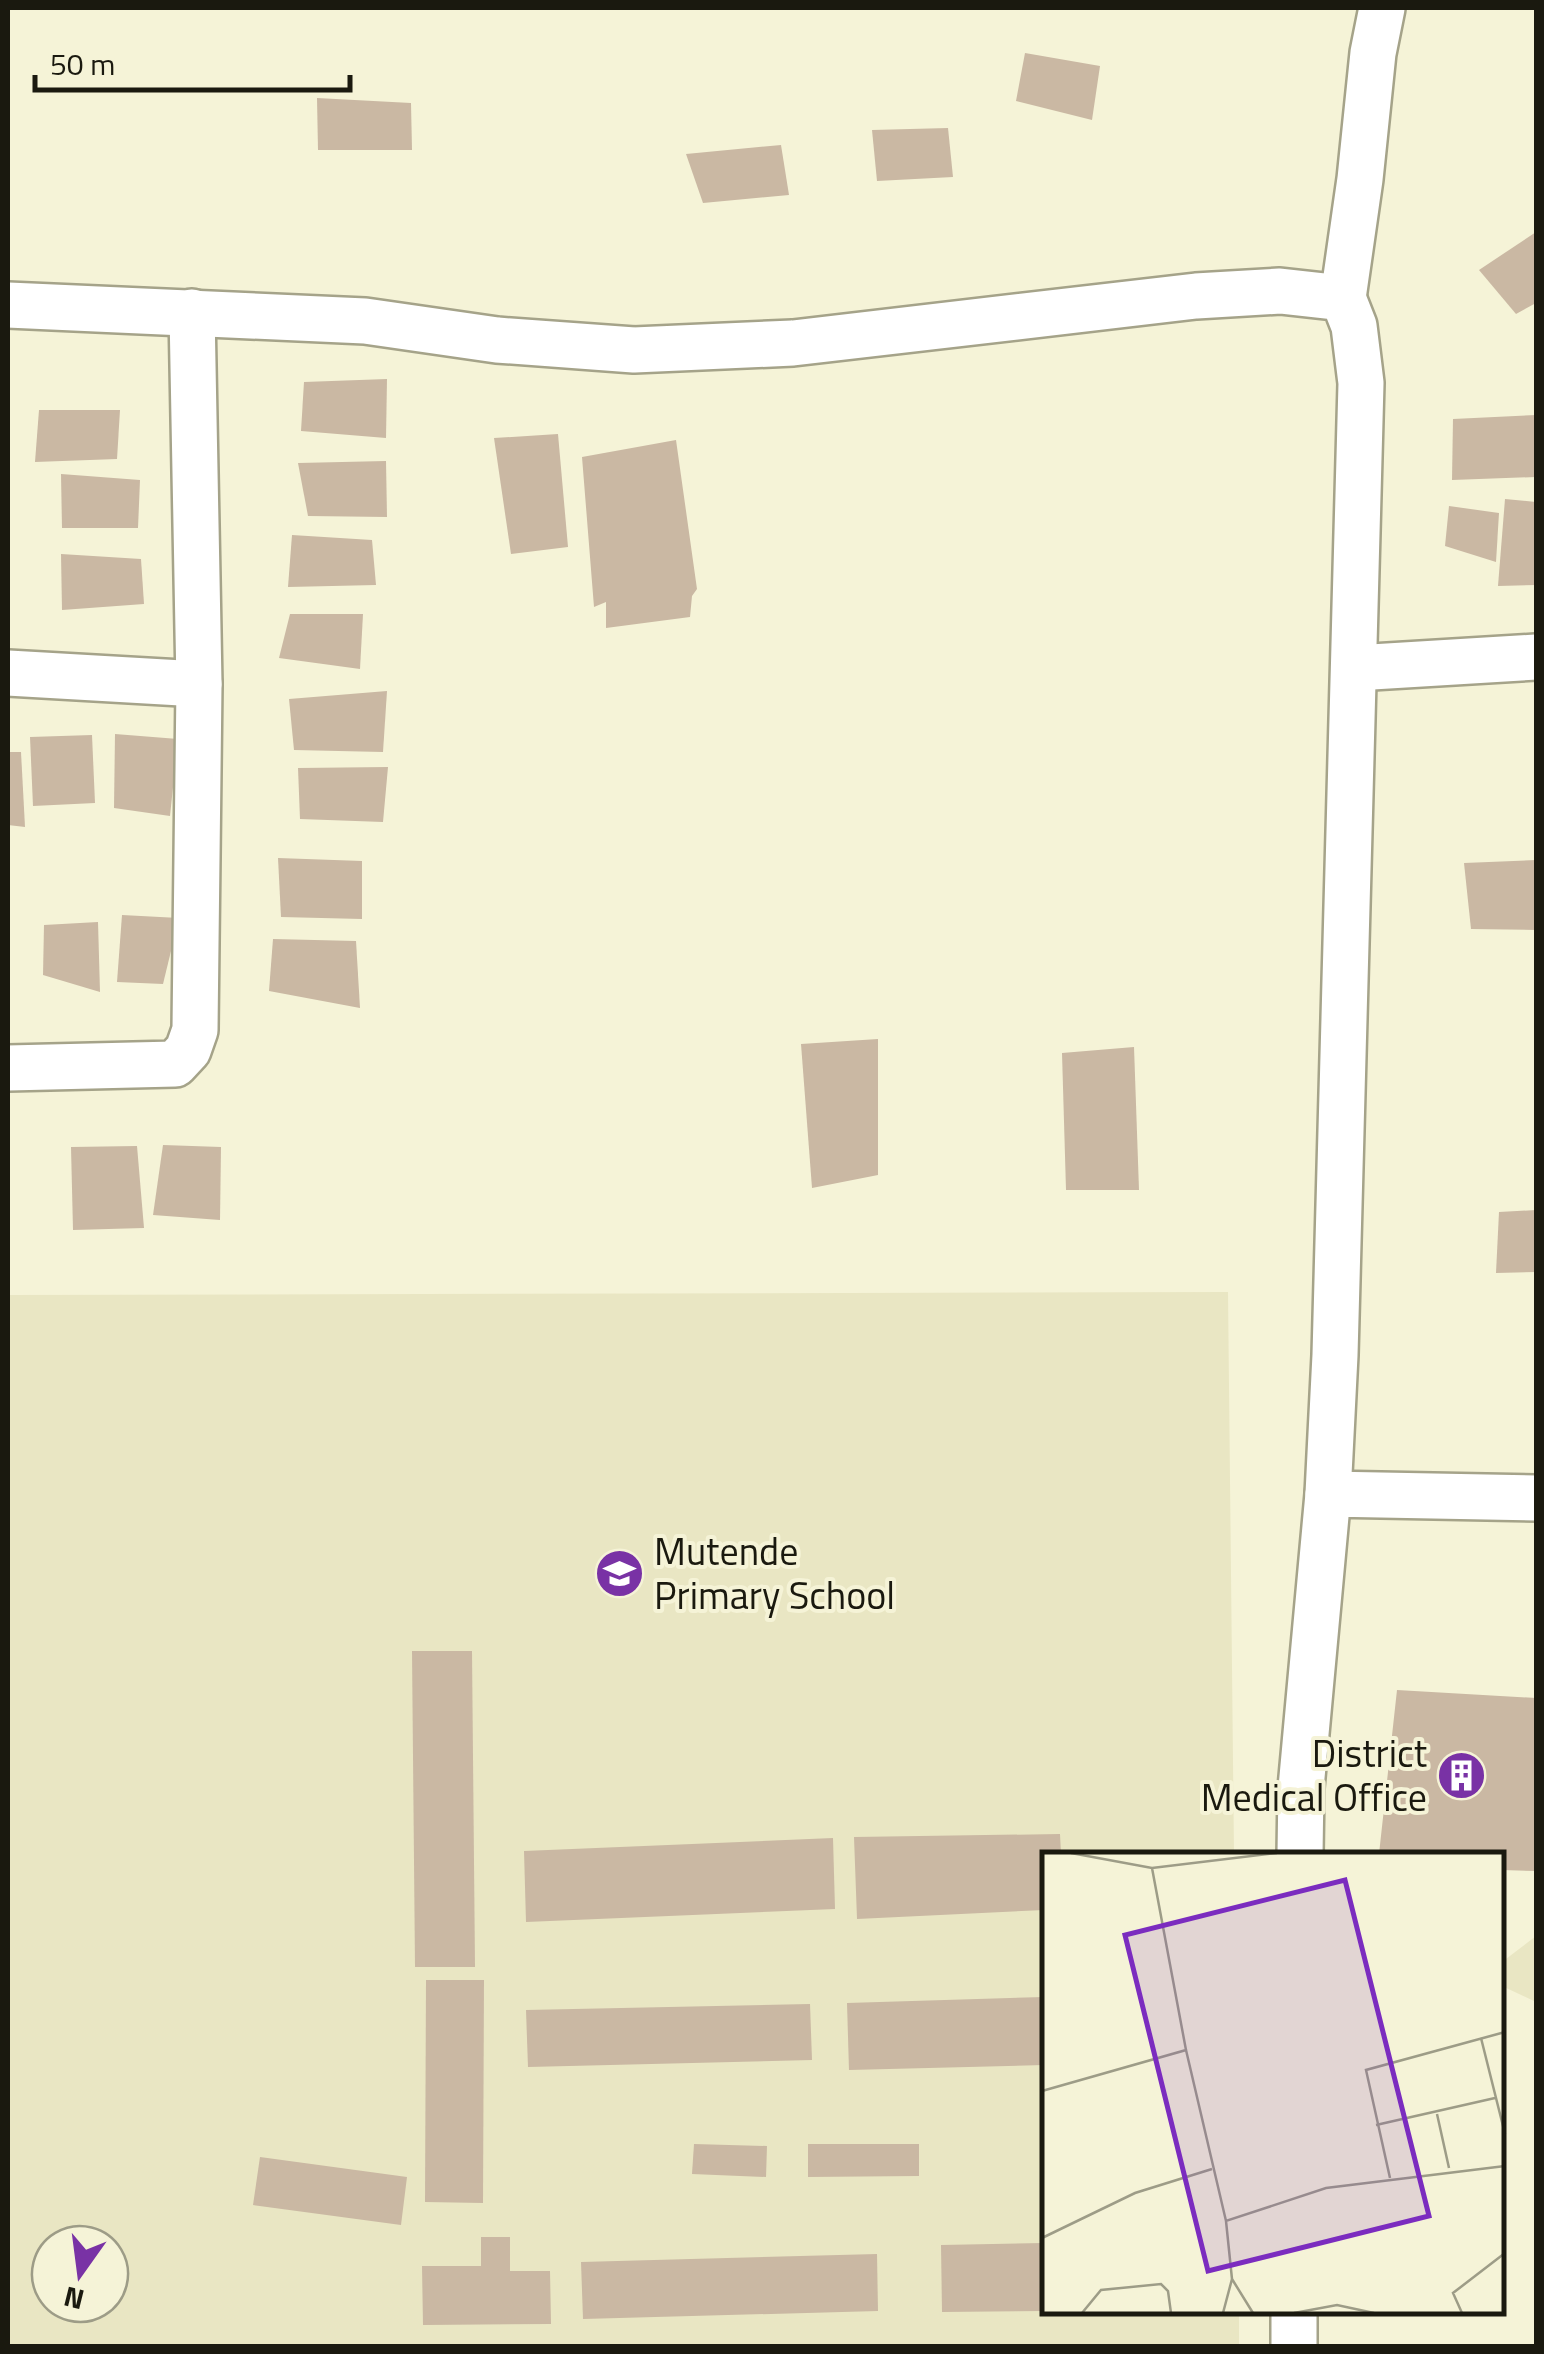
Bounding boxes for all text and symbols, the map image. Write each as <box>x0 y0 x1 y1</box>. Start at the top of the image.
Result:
scale bar <box>35 30 350 92</box>
text: 50 m <box>50 41 115 87</box>
place label: Mutende Primary School <box>654 1522 895 1624</box>
school or university icon: Mutende Primary School <box>593 1548 645 1600</box>
place label: District Medical Office <box>1201 1724 1427 1826</box>
building icon: District Medical Office <box>1436 1750 1488 1802</box>
inset map <box>1042 1852 1504 2314</box>
north arrow <box>30 2224 130 2324</box>
text: N <box>59 2276 88 2322</box>

